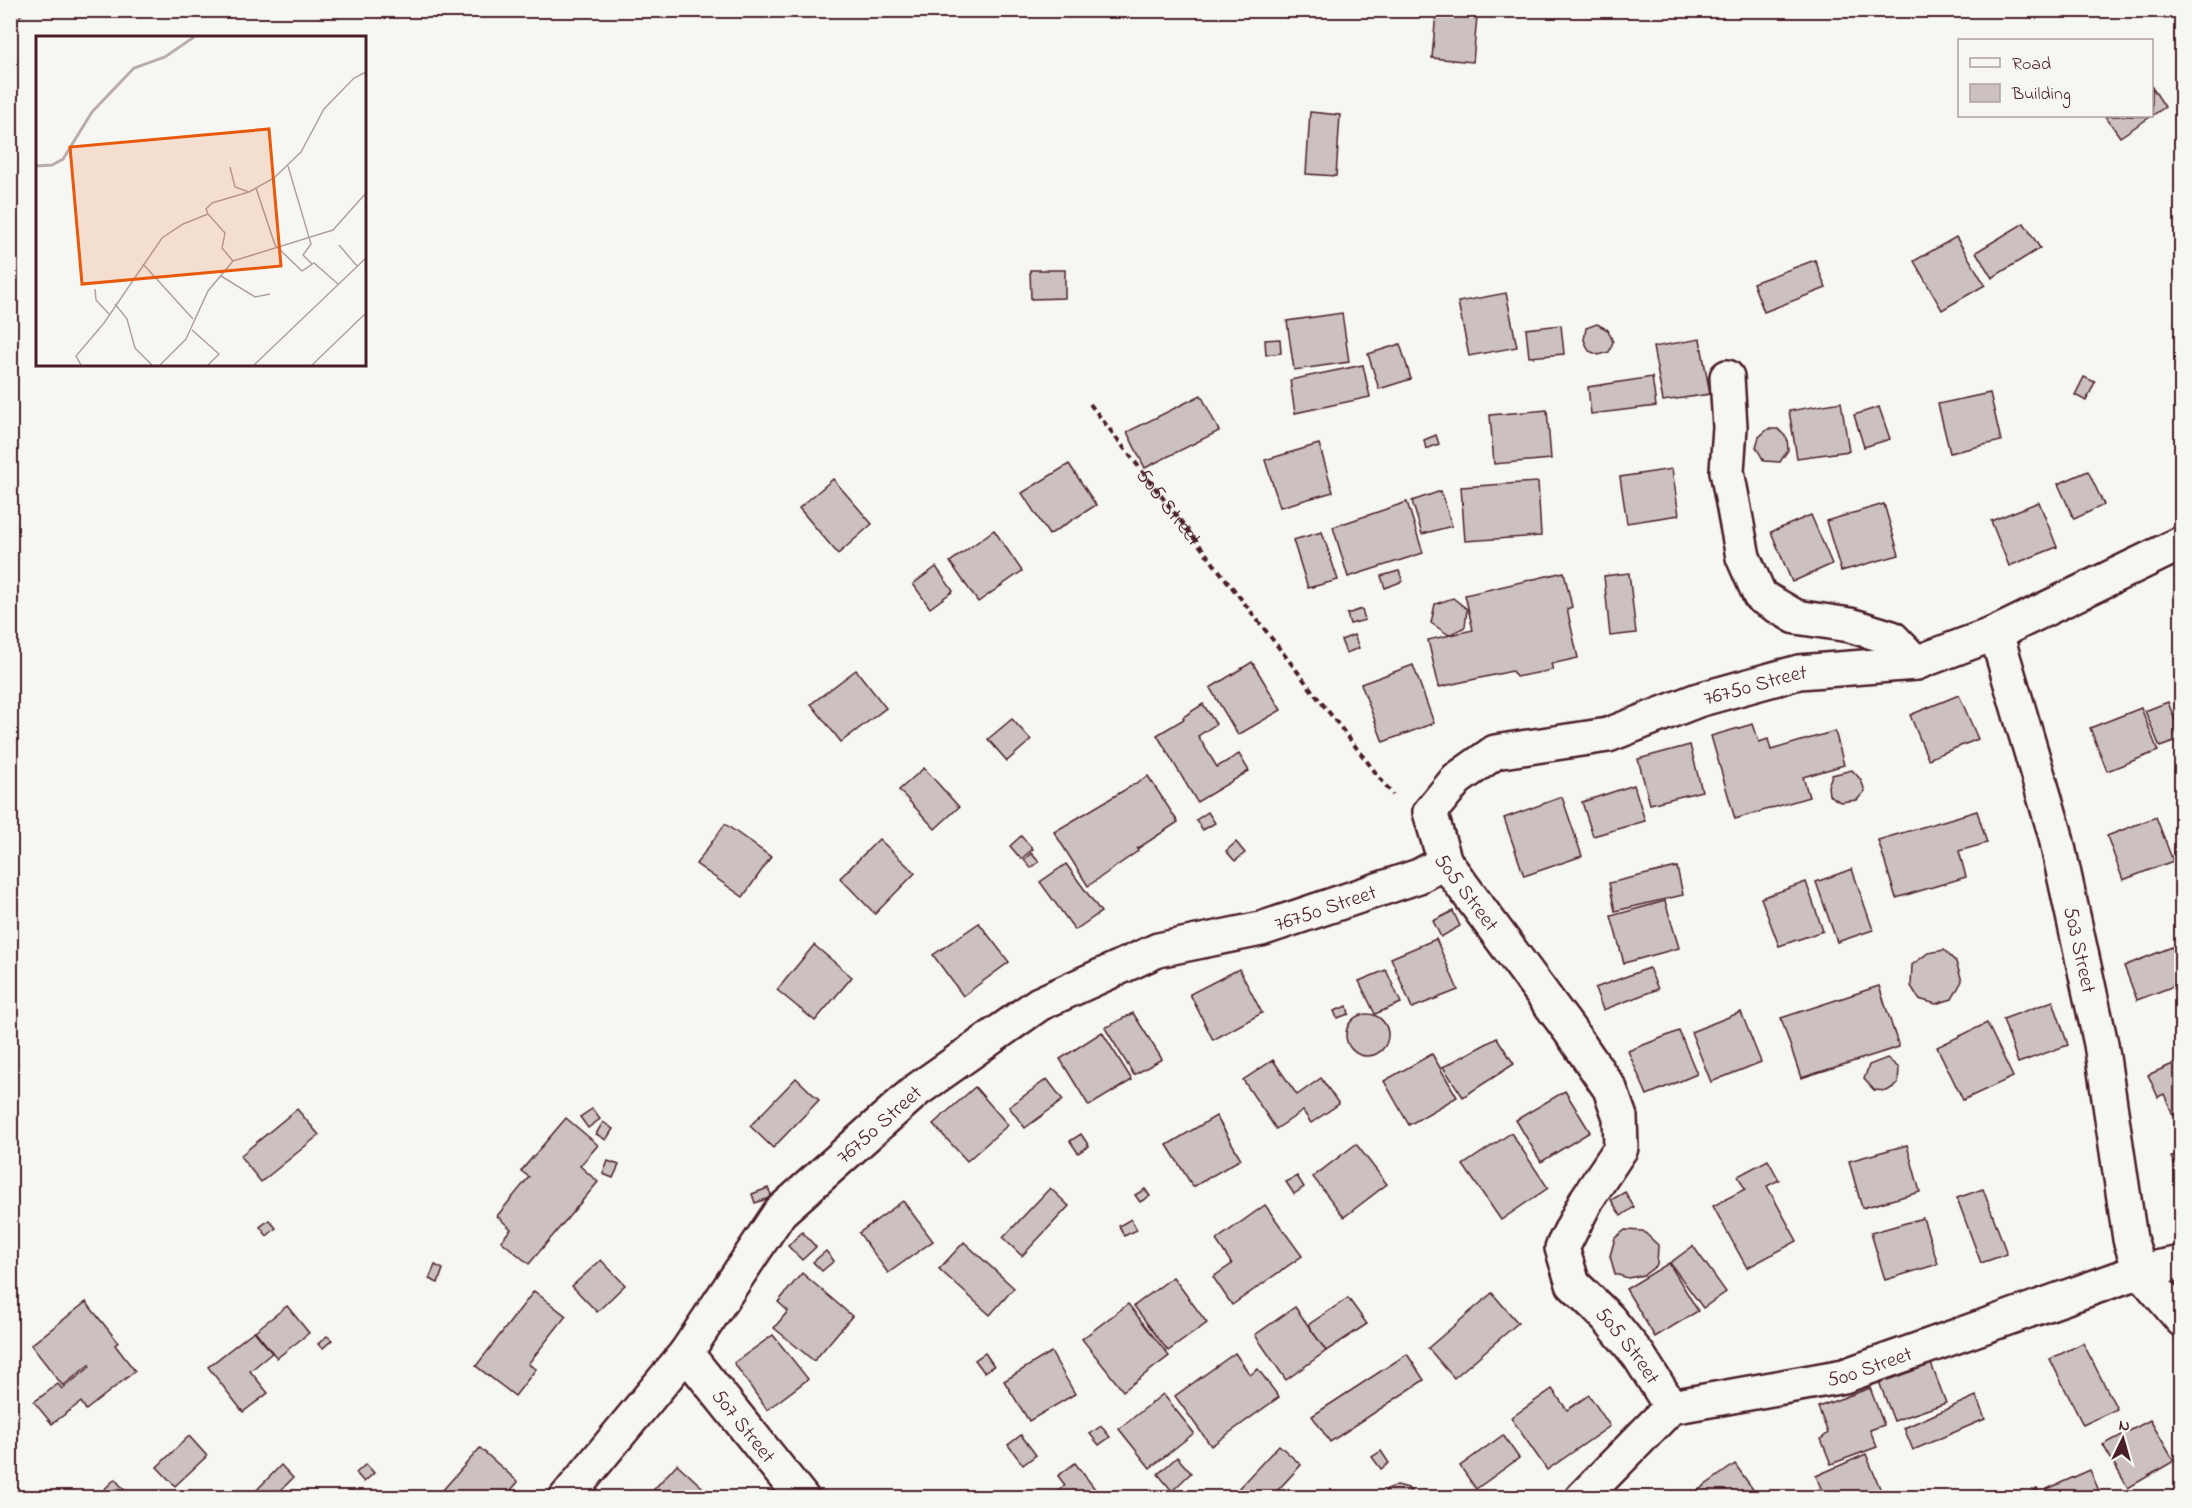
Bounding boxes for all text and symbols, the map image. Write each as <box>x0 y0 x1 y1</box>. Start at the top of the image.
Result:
inset map <box>36 36 366 366</box>
legend <box>1958 39 2153 117</box>
text: Road <box>2012 52 2051 78</box>
text: Building <box>2011 82 2071 109</box>
street label: 505 Street <box>1128 463 1208 553</box>
street label: 76750 Street <box>1701 658 1808 715</box>
street label: 505 Street <box>1426 848 1505 939</box>
street label: 76750 Street <box>1271 878 1381 940</box>
street label: 503 Street <box>2054 904 2103 996</box>
street label: 76750 Street <box>831 1079 930 1172</box>
street label: 505 Street <box>1588 1300 1666 1391</box>
street label: 500 Street <box>1825 1340 1917 1396</box>
street label: 507 Street <box>703 1383 782 1471</box>
north arrow <box>2093 1409 2153 1469</box>
text: N <box>2118 1414 2131 1438</box>

